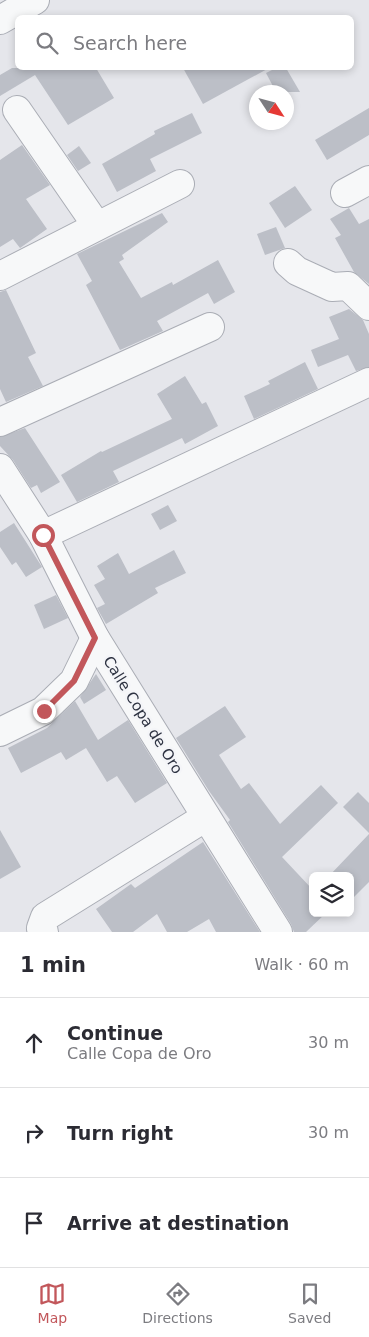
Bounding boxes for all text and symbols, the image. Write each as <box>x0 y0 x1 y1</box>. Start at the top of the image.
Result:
search box <box>15 15 354 70</box>
icon: search <box>33 29 61 57</box>
text: Search here <box>73 32 187 54</box>
north arrow <box>249 85 294 130</box>
route start <box>32 524 55 547</box>
street label: Calle Copa de Oro <box>99 653 187 777</box>
route end <box>33 700 56 723</box>
map controls <box>309 872 354 917</box>
button: layers <box>309 872 354 917</box>
text: 1 min <box>20 953 86 977</box>
text: Walk · 60 m <box>254 955 349 974</box>
text: Continue <box>67 1022 163 1044</box>
icon: ahead <box>20 1029 48 1057</box>
text: 30 m <box>308 1033 349 1052</box>
text: Calle Copa de Oro <box>67 1044 212 1063</box>
icon: right <box>20 1119 48 1147</box>
text: Turn right <box>67 1122 173 1144</box>
text: 30 m <box>308 1123 349 1142</box>
icon: arrive <box>20 1209 48 1237</box>
text: Arrive at destination <box>67 1212 289 1234</box>
tab: Map <box>38 1280 67 1326</box>
tab: Directions <box>142 1280 213 1326</box>
tab: Saved <box>288 1280 331 1326</box>

